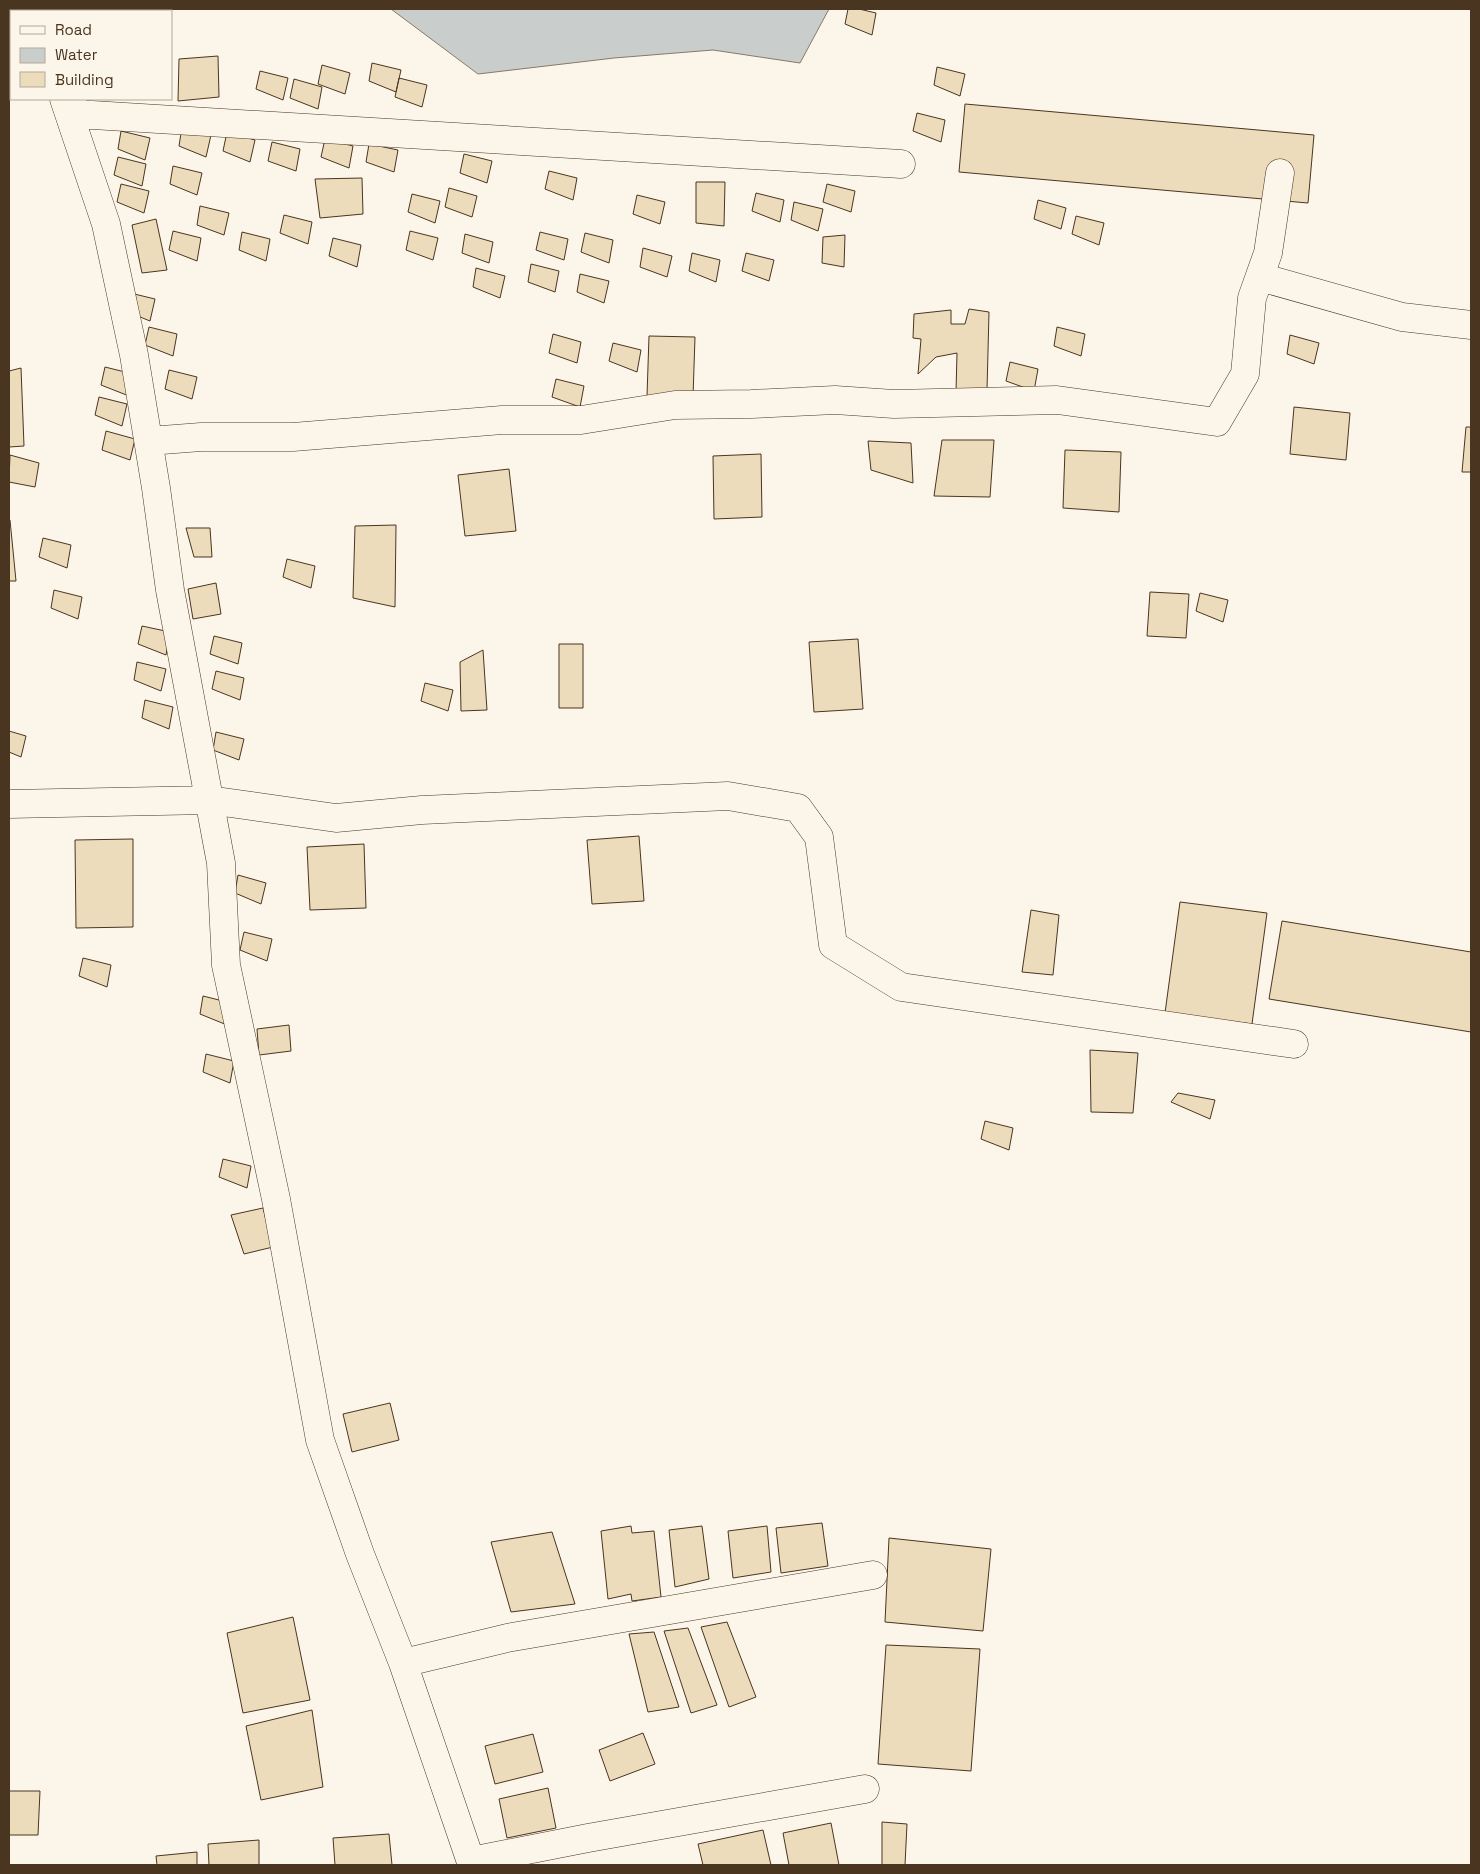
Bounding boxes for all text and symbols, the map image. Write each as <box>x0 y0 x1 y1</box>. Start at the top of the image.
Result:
legend <box>10 10 172 100</box>
text: Road <box>55 20 92 39</box>
text: Water <box>55 45 98 64</box>
text: Building <box>55 70 114 89</box>

